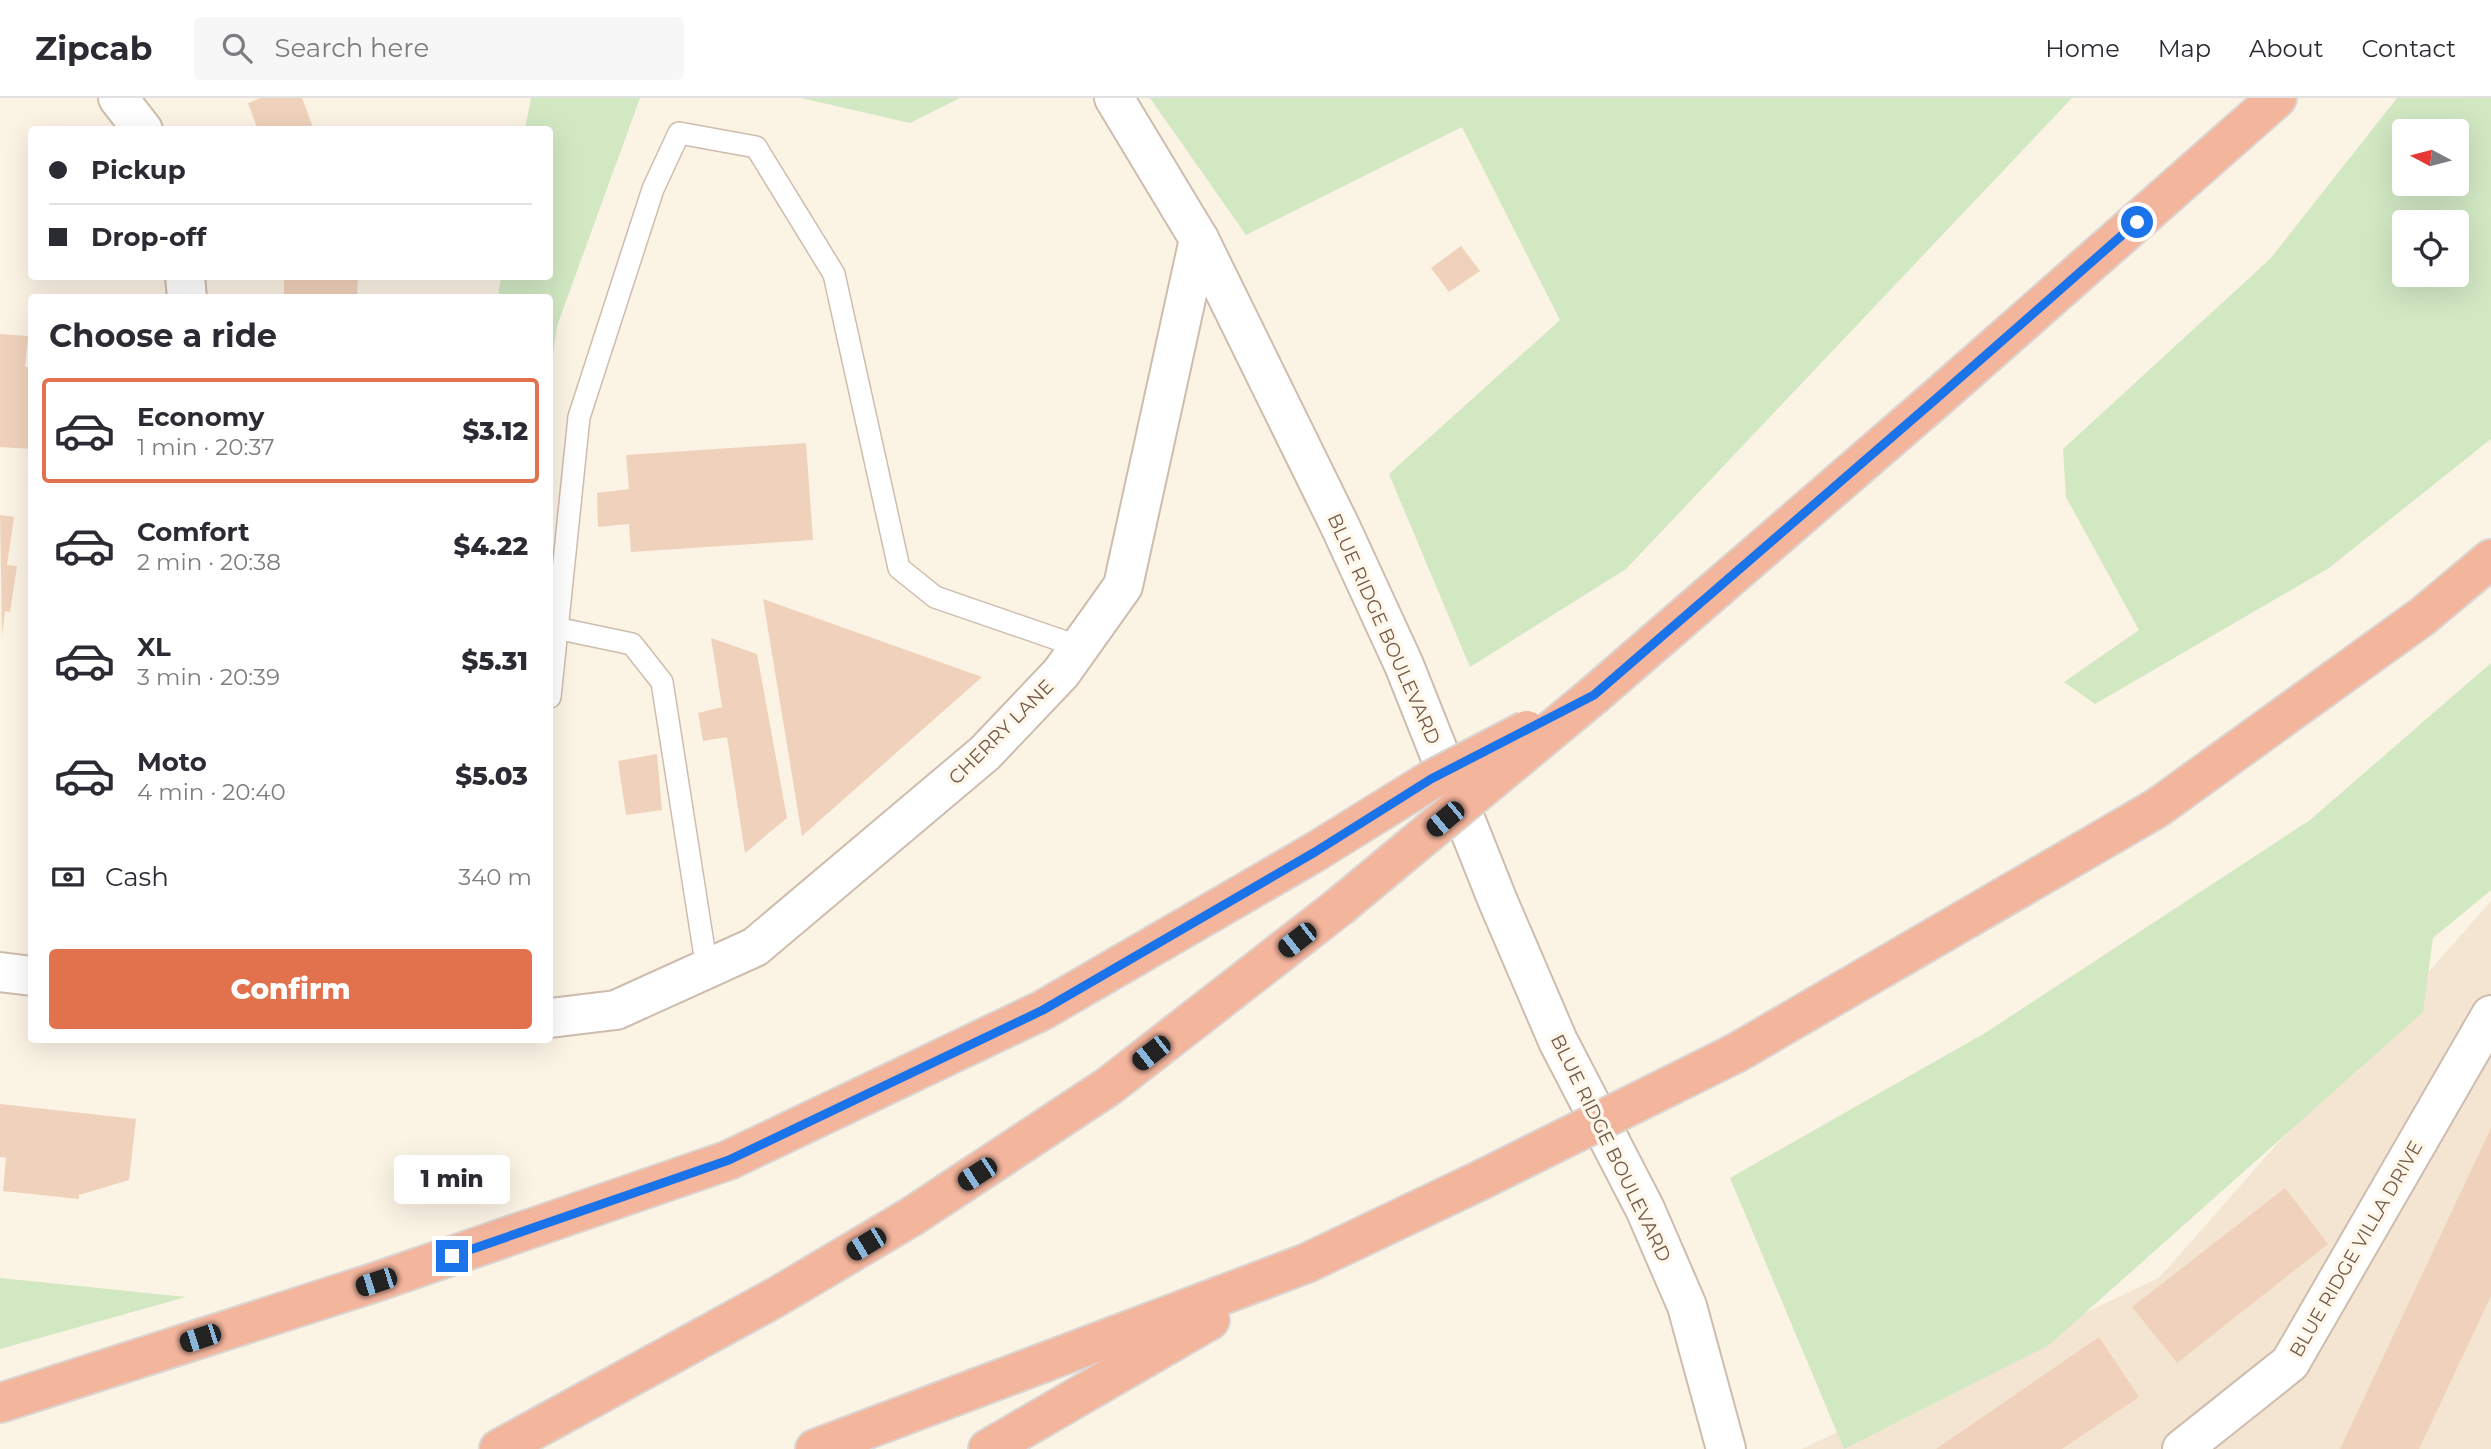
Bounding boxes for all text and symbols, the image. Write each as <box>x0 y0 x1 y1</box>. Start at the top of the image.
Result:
search box <box>194 17 684 80</box>
text: Zipcab <box>35 28 152 68</box>
icon: search <box>218 29 256 67</box>
text: Search here <box>274 32 429 64</box>
text: Home <box>2045 34 2120 63</box>
text: Map <box>2158 34 2211 63</box>
text: About <box>2249 34 2323 63</box>
text: Contact <box>2361 34 2456 63</box>
north arrow <box>2392 119 2469 196</box>
map controls <box>2392 119 2469 287</box>
text: Pickup <box>91 154 186 186</box>
route start <box>2121 206 2153 238</box>
button: locate <box>2392 210 2469 287</box>
text: Drop-off <box>91 221 206 253</box>
text: Choose a ride <box>49 316 277 355</box>
icon: car <box>53 399 116 462</box>
text: Economy <box>137 401 264 433</box>
text: $3.12 <box>463 415 528 447</box>
text: 1 min · 20:37 <box>137 433 275 461</box>
street label: BLUE RIDGE BOULEVARD <box>1323 510 1445 748</box>
icon: car <box>53 514 116 577</box>
text: Comfort <box>137 516 249 548</box>
text: $4.22 <box>453 530 528 562</box>
text: 2 min · 20:38 <box>137 548 281 576</box>
icon: car <box>53 629 116 692</box>
text: XL <box>137 631 171 663</box>
text: $5.31 <box>462 645 528 677</box>
text: 3 min · 20:39 <box>137 663 280 691</box>
street label: CHERRY LANE <box>944 675 1058 789</box>
icon: car <box>53 744 116 807</box>
text: Moto <box>137 746 207 778</box>
text: $5.03 <box>455 760 528 792</box>
text: 4 min · 20:40 <box>137 778 286 806</box>
car <box>1423 797 1468 841</box>
icon: cash <box>49 858 87 896</box>
text: Cash <box>105 861 169 893</box>
text: 340 m <box>458 863 532 891</box>
car <box>1274 919 1321 961</box>
button: Confirm <box>49 949 532 1029</box>
street label: BLUE RIDGE BOULEVARD <box>1546 1031 1676 1265</box>
car <box>1128 1032 1175 1074</box>
street label: BLUE RIDGE VILLA DRIVE <box>2285 1137 2427 1361</box>
callout: 1 min <box>394 1154 510 1204</box>
car <box>954 1154 1001 1194</box>
text: 1 min <box>420 1165 484 1193</box>
car <box>843 1224 890 1264</box>
route end <box>436 1240 468 1272</box>
car <box>353 1266 400 1298</box>
car <box>177 1322 224 1354</box>

